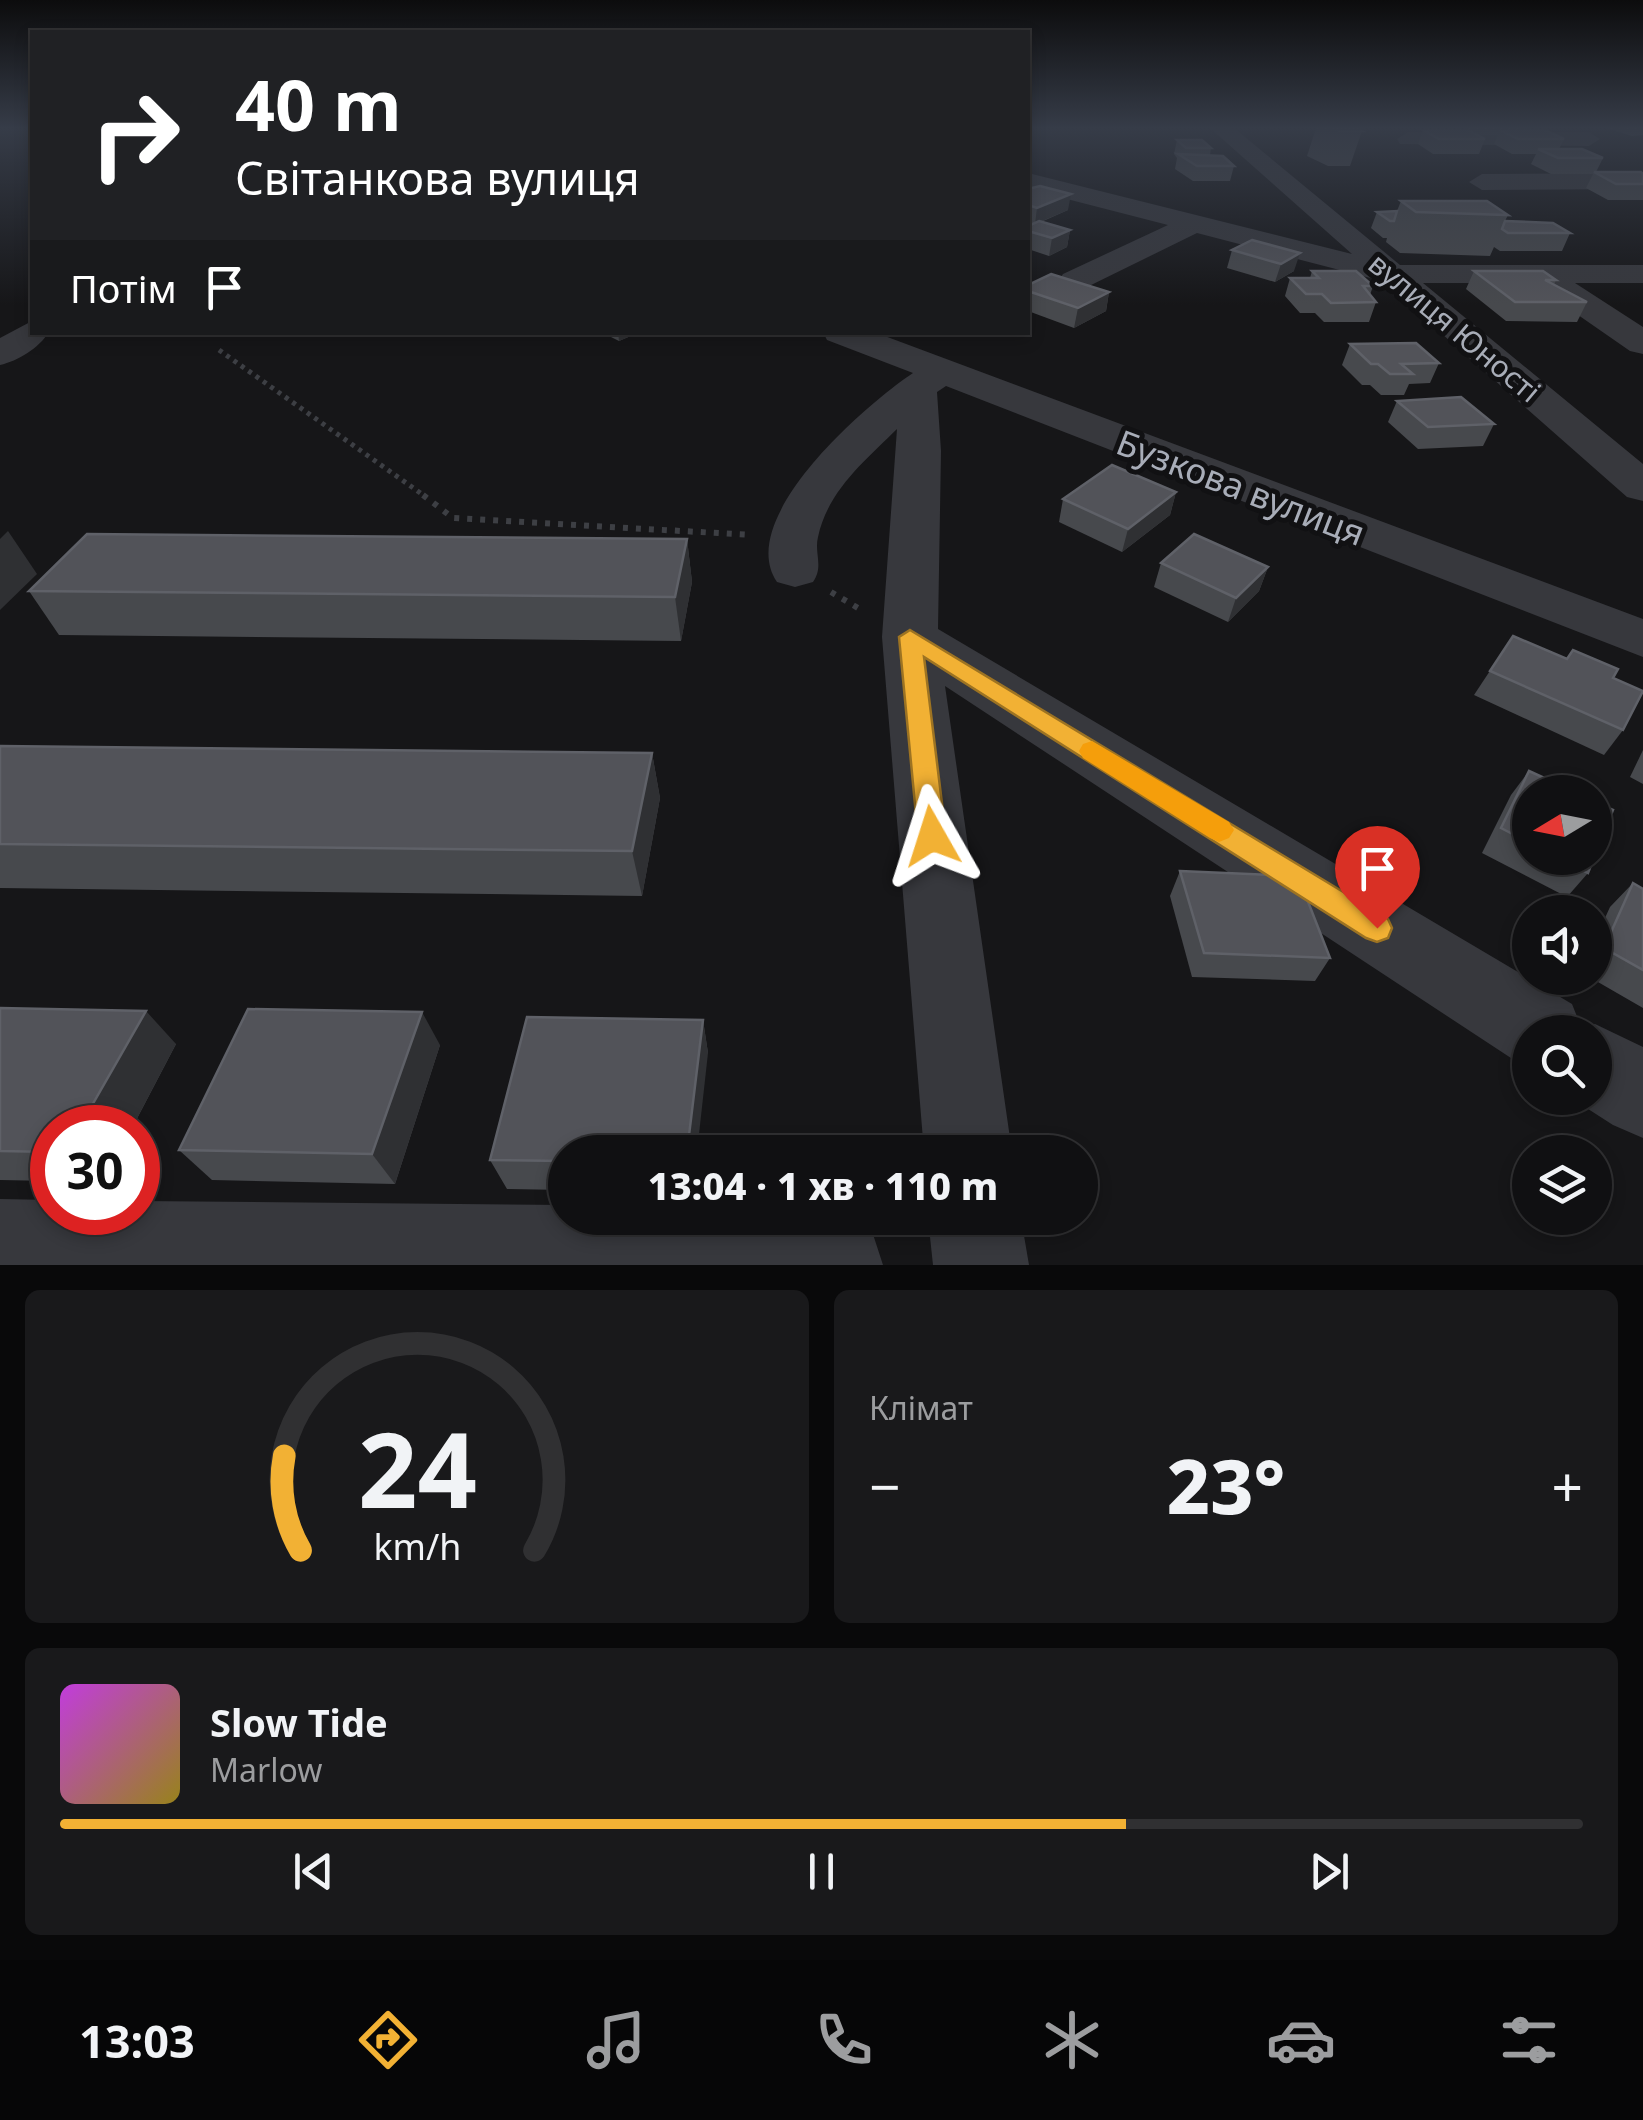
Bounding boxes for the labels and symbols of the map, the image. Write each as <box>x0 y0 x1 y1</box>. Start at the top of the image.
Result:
street label: вулиця Юності <box>1360 243 1550 411</box>
street label: Бузкова вулиця <box>1110 418 1372 556</box>
north arrow <box>1512 775 1612 875</box>
position arrow <box>880 784 984 888</box>
pin <box>1335 826 1420 929</box>
speed limit sign: 30 <box>30 1105 160 1235</box>

